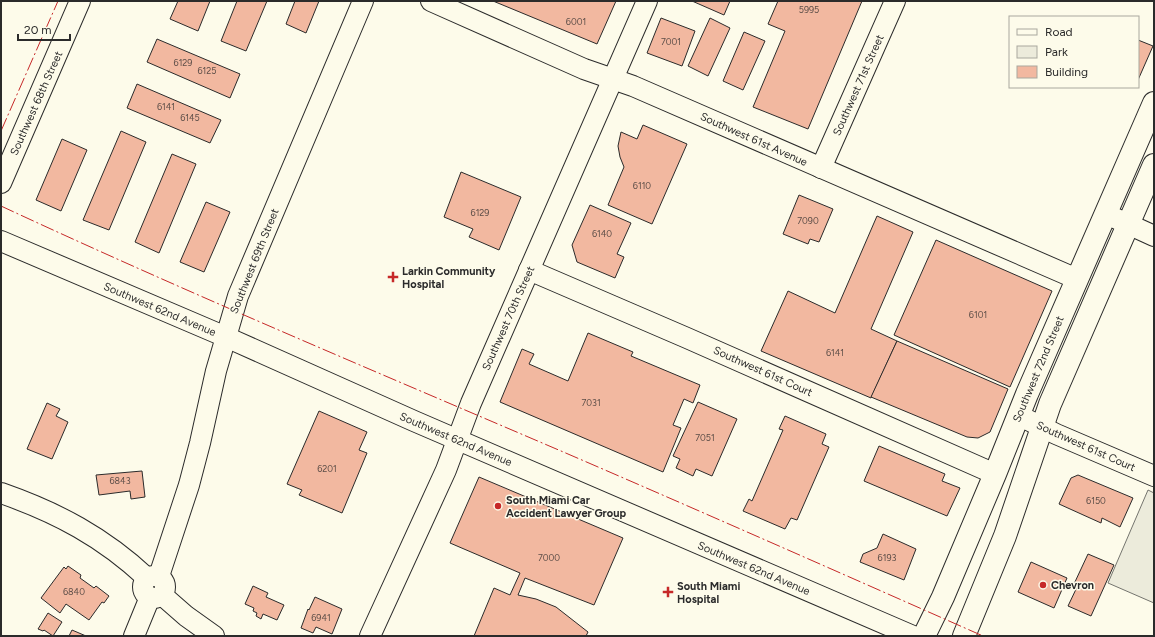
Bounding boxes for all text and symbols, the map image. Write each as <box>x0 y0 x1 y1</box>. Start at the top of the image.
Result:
house number: 5995 <box>799 4 819 15</box>
scale bar <box>18 16 70 42</box>
house number: 6001 <box>566 16 586 27</box>
legend <box>1009 16 1139 88</box>
text: 20 m <box>24 23 52 37</box>
text: Road <box>1045 25 1073 39</box>
street label: Southwest 71st Street <box>830 33 887 138</box>
house number: 7001 <box>661 36 681 47</box>
text: Park <box>1045 45 1068 59</box>
street label: Southwest 68th Street <box>8 49 65 157</box>
house number: 6129 <box>174 57 192 68</box>
house number: 6125 <box>197 65 217 76</box>
text: Building <box>1045 65 1088 79</box>
house number: 6141 <box>157 101 175 112</box>
street label: Southwest 61st Avenue <box>698 110 809 169</box>
house number: 6145 <box>180 112 200 123</box>
house number: 6110 <box>633 180 651 191</box>
street label: Southwest 69th Street <box>227 207 282 316</box>
house number: 6129 <box>471 207 489 218</box>
house number: 7090 <box>797 215 819 226</box>
house number: 6140 <box>592 228 612 239</box>
street label: Southwest 70th Street <box>480 264 537 372</box>
place label: Larkin Community Hospital <box>402 265 496 291</box>
marker: Larkin Community Hospital <box>387 271 399 283</box>
street label: Southwest 62nd Avenue <box>102 280 218 339</box>
house number: 6101 <box>969 309 987 320</box>
street label: Southwest 72nd Street <box>1010 314 1067 424</box>
street label: Southwest 61st Court <box>711 344 814 399</box>
house number: 6141 <box>826 347 844 358</box>
house number: 7031 <box>581 397 601 408</box>
street label: Southwest 62nd Avenue <box>398 410 514 469</box>
street label: Southwest 61st Court <box>1034 419 1137 474</box>
house number: 7051 <box>695 432 715 443</box>
house number: 6201 <box>317 463 337 474</box>
house number: 6843 <box>109 475 131 486</box>
place label: South Miami Car Accident Lawyer Group <box>506 494 626 520</box>
house number: 6150 <box>1086 495 1106 506</box>
marker: South Miami Car Accident Lawyer Group <box>493 501 503 511</box>
street label: Southwest 62nd Avenue <box>696 539 812 598</box>
house number: 7000 <box>538 552 560 563</box>
house number: 6193 <box>878 552 896 563</box>
place label: Chevron <box>1051 579 1094 592</box>
place label: South Miami Hospital <box>677 580 740 606</box>
marker: Chevron <box>1038 580 1048 590</box>
house number: 6840 <box>63 586 85 597</box>
marker: South Miami Hospital <box>662 586 674 598</box>
house number: 6941 <box>311 612 331 623</box>

